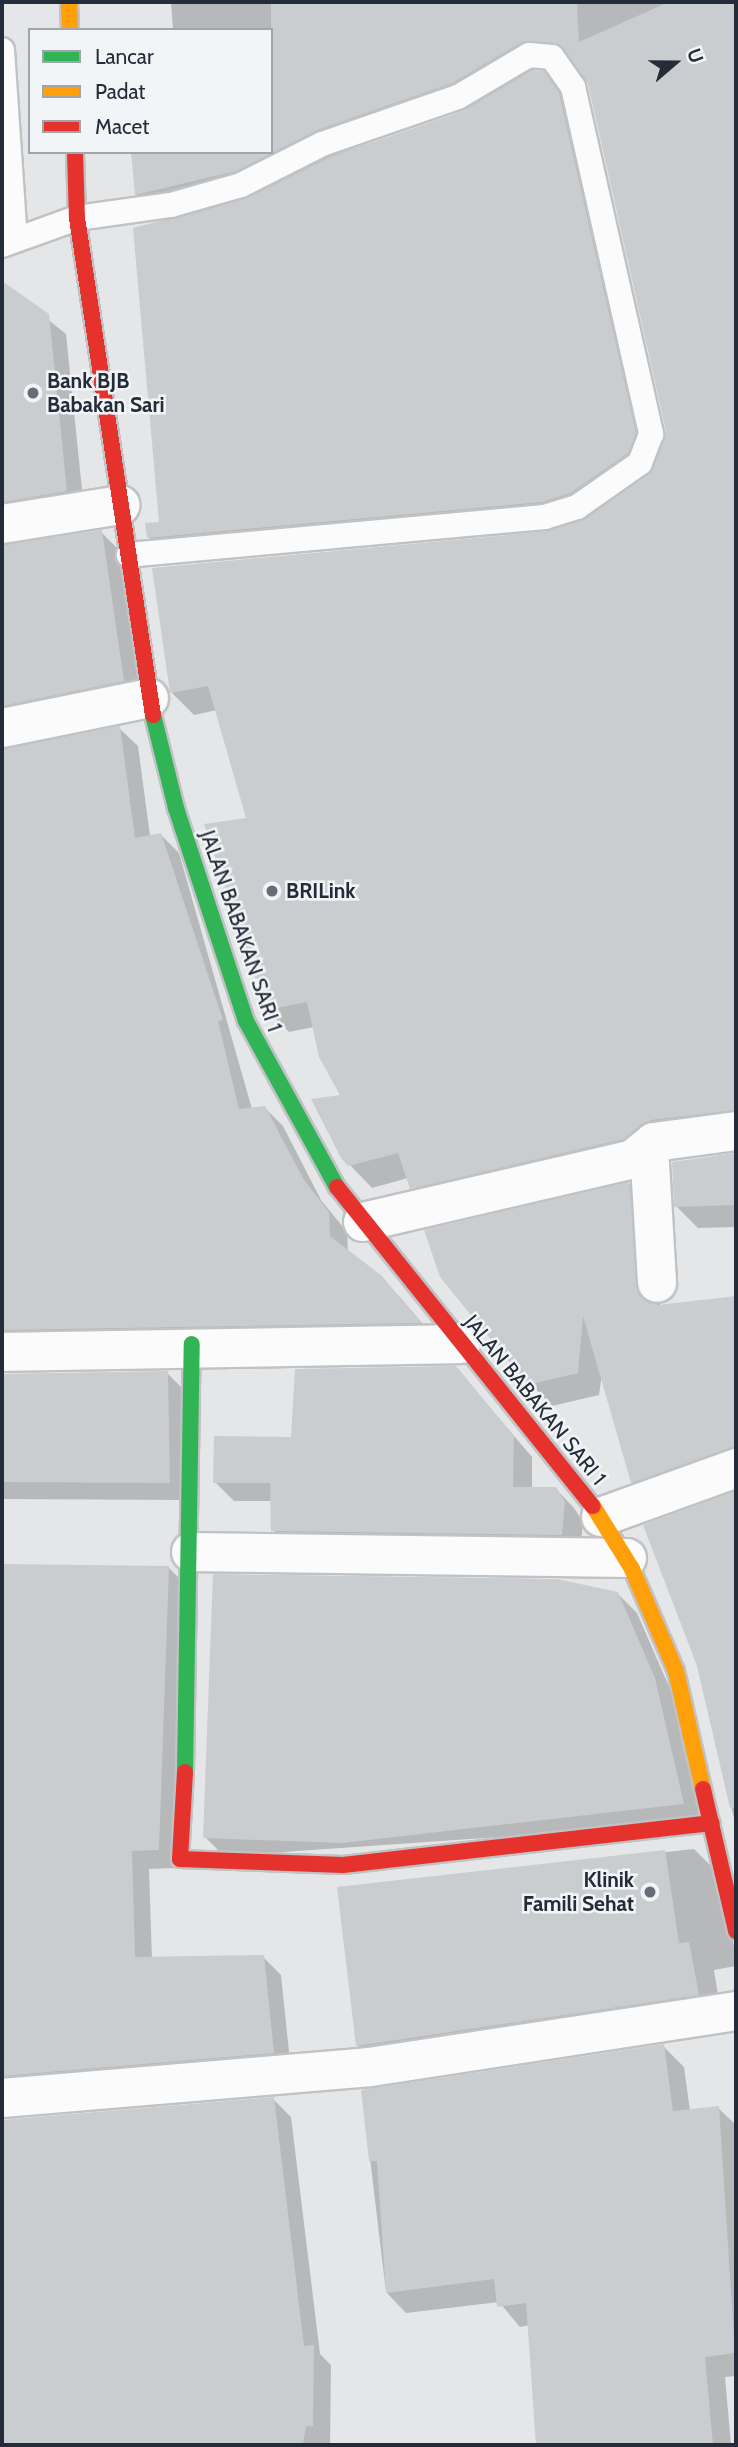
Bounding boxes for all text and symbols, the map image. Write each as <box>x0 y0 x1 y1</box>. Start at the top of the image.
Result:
legend <box>28 28 273 154</box>
north arrow <box>640 28 710 98</box>
text: Lancar <box>95 44 154 69</box>
text: U <box>682 45 708 66</box>
text: Padat <box>95 79 145 104</box>
text: Macet <box>95 114 149 139</box>
place label: Bank BJB Babakan Sari <box>47 368 165 418</box>
marker: Bank BJB Babakan Sari <box>25 385 41 401</box>
street label: JALAN BABAKAN SARI 1 <box>195 827 287 1035</box>
place label: BRILink <box>286 878 356 904</box>
marker: BRILink <box>264 883 280 899</box>
street label: JALAN BABAKAN SARI 1 <box>459 1310 611 1490</box>
place label: Klinik Famili Sehat <box>523 1867 634 1917</box>
marker: Klinik Famili Sehat <box>640 1882 660 1902</box>

